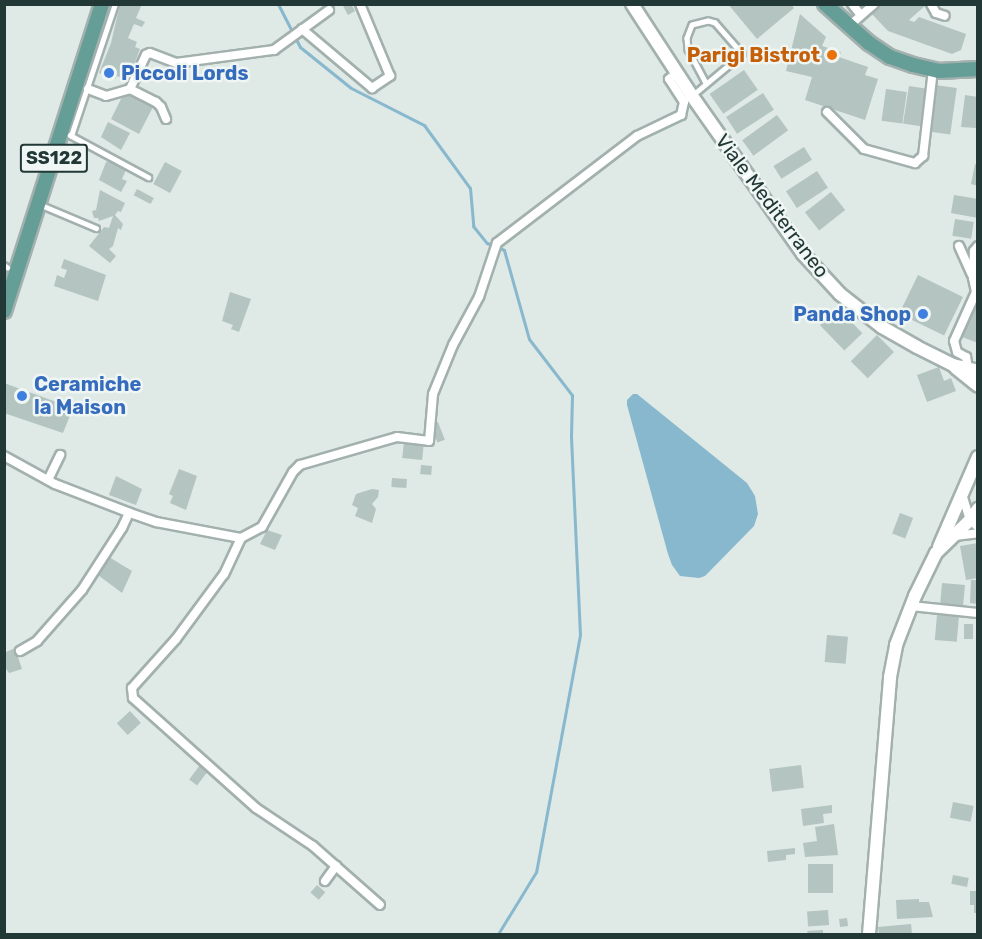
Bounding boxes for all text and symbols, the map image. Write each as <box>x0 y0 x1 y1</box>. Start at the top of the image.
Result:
place label: Parigi Bistrot <box>687 43 820 67</box>
marker: Parigi Bistrot <box>825 48 839 62</box>
place label: Piccoli Lords <box>121 61 248 85</box>
marker: Piccoli Lords <box>102 66 116 80</box>
street label: Viale Mediterraneo <box>710 129 834 283</box>
road number: SS122 <box>20 143 88 173</box>
place label: Panda Shop <box>793 302 911 326</box>
marker: Panda Shop <box>916 307 930 321</box>
place label: Ceramiche la Maison <box>34 372 141 419</box>
marker: Ceramiche la Maison <box>15 389 29 403</box>

